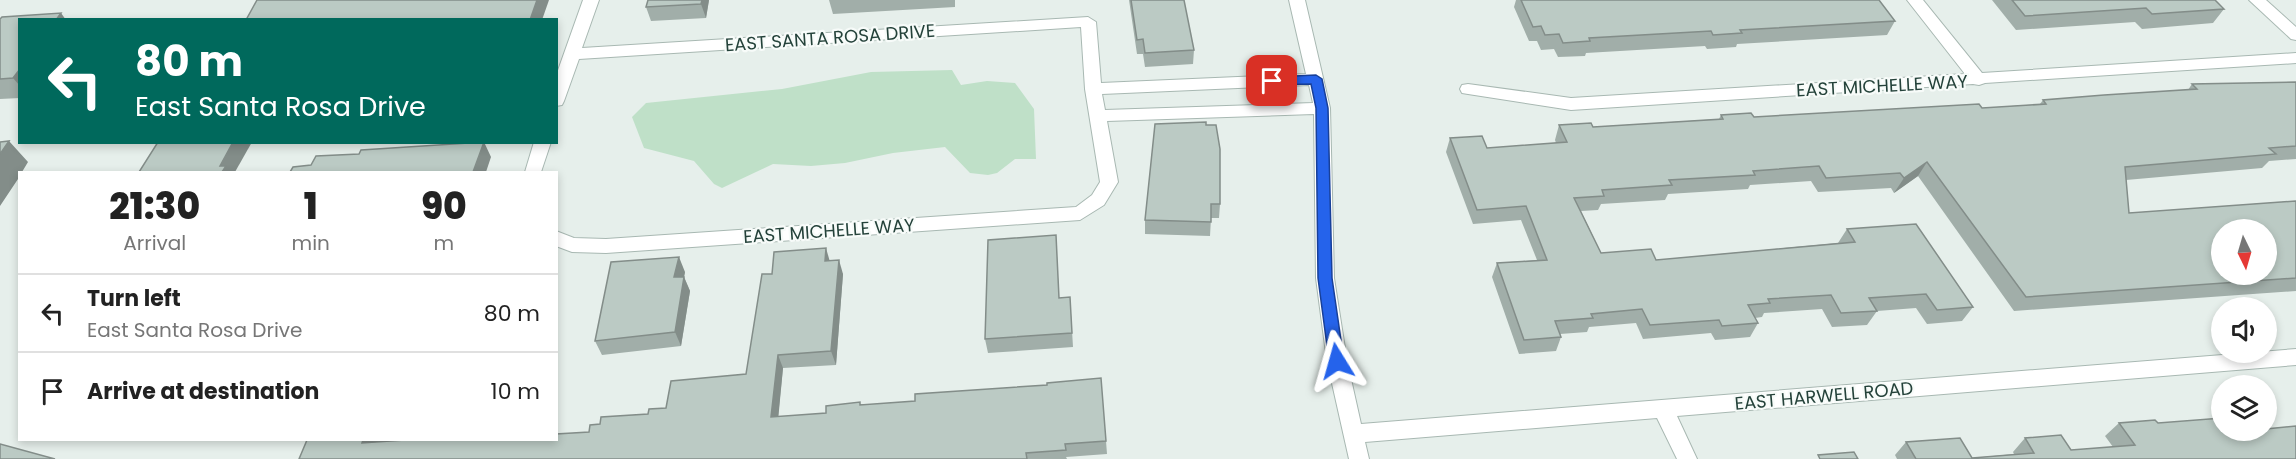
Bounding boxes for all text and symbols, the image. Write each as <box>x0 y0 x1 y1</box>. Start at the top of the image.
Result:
street label: EAST SANTA ROSA DRIVE <box>724 18 936 57</box>
text: 80 m <box>135 32 243 91</box>
icon: left <box>36 42 114 120</box>
pin <box>1246 55 1297 106</box>
icon: arrive <box>1255 64 1288 97</box>
street label: EAST MICHELLE WAY <box>1796 68 1969 102</box>
text: East Santa Rosa Drive <box>135 88 426 125</box>
text: 21:30 <box>109 181 200 232</box>
text: 1 <box>304 181 318 232</box>
text: 90 <box>421 181 467 232</box>
street label: EAST MICHELLE WAY <box>742 212 916 249</box>
north arrow <box>2211 219 2277 285</box>
map controls <box>2211 219 2277 441</box>
text: Arrival <box>123 229 186 257</box>
text: min <box>292 229 330 257</box>
text: m <box>434 229 454 257</box>
text: Turn left <box>87 283 181 314</box>
icon: left <box>36 297 69 330</box>
button: sound <box>2211 297 2277 363</box>
text: 80 m <box>484 298 540 329</box>
text: East Santa Rosa Drive <box>87 316 302 344</box>
position arrow <box>1305 329 1369 393</box>
icon: arrive <box>36 375 69 408</box>
street label: EAST HARWELL ROAD <box>1734 375 1914 416</box>
button: layers <box>2211 375 2277 441</box>
text: Arrive at destination <box>87 376 319 407</box>
text: 10 m <box>491 376 540 407</box>

